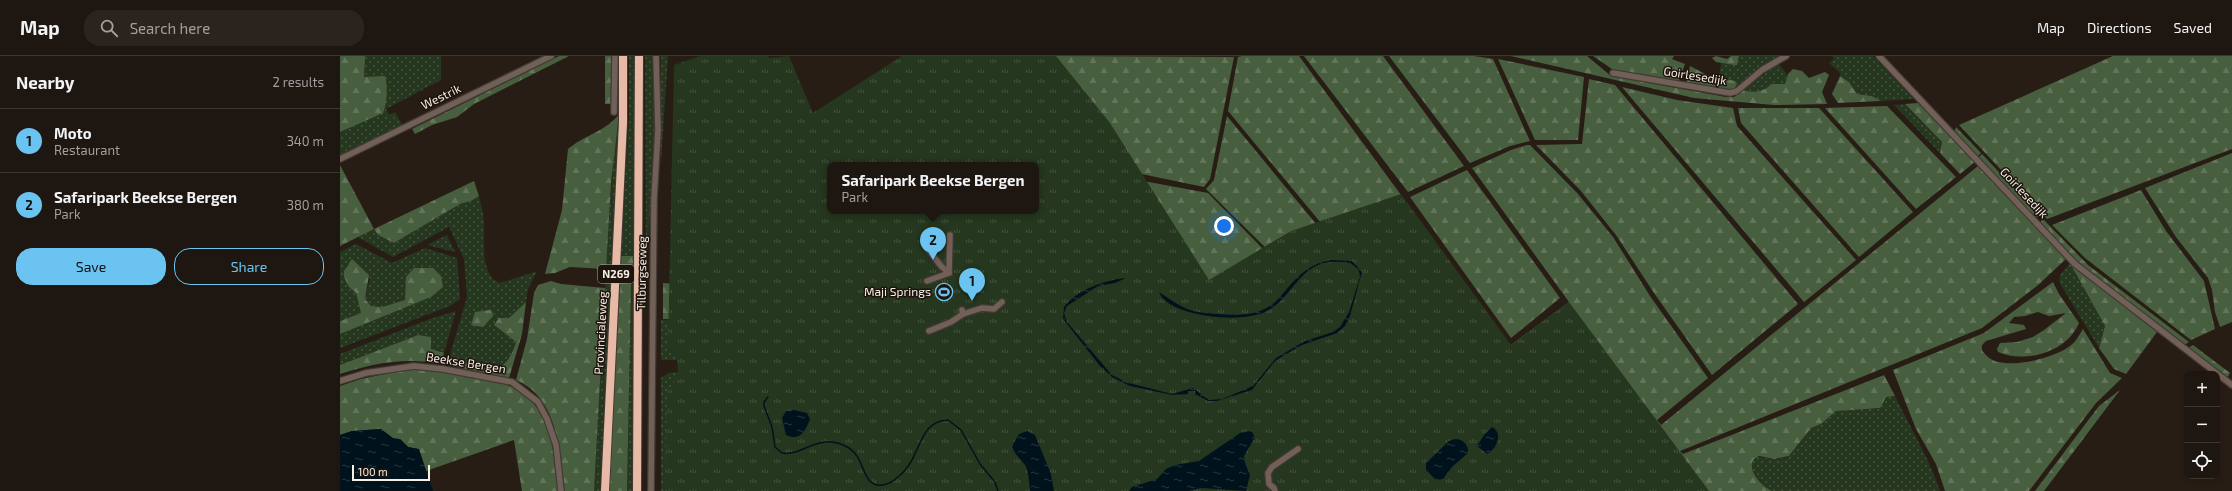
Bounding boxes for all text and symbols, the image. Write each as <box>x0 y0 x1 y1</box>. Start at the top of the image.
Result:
search box <box>84 10 364 46</box>
text: Map <box>20 16 60 39</box>
icon: search <box>98 17 120 39</box>
text: Search here <box>130 19 210 37</box>
text: Map <box>2037 19 2065 36</box>
text: Directions <box>2087 19 2152 36</box>
text: Saved <box>2174 19 2212 36</box>
street label: Goirlesedijk <box>1662 63 1728 88</box>
text: Nearby <box>16 72 74 92</box>
text: 2 results <box>272 74 324 90</box>
street label: Westrik <box>419 81 463 112</box>
text: Moto <box>54 124 92 142</box>
text: 1 <box>26 133 32 149</box>
text: 340 m <box>287 133 324 149</box>
text: Restaurant <box>54 142 120 158</box>
popup <box>827 162 1039 214</box>
street label: Goirlesedijk <box>1997 164 2052 221</box>
text: Safaripark Beekse Bergen <box>841 171 1025 189</box>
text: Safaripark Beekse Bergen <box>54 188 237 206</box>
text: Park <box>841 189 868 205</box>
text: 2 <box>25 197 33 213</box>
text: 380 m <box>287 197 324 213</box>
text: Park <box>54 206 81 222</box>
your location <box>1214 216 1234 236</box>
pin: 2 <box>920 227 946 260</box>
street label: Tilburgseweg <box>633 235 649 310</box>
button: Save <box>16 248 166 285</box>
button: Share <box>174 248 324 285</box>
road number: N269 <box>598 265 634 283</box>
pin: 1 <box>959 268 985 301</box>
sports icon: Maji Springs <box>934 282 954 302</box>
place label: Maji Springs <box>864 284 931 299</box>
street label: Provincialeweg <box>591 291 609 375</box>
street label: Beekse Bergen <box>425 349 507 375</box>
map controls <box>2184 371 2220 479</box>
button: + <box>2184 371 2220 407</box>
button: − <box>2184 407 2220 443</box>
button: locate <box>2184 443 2220 479</box>
scale bar <box>352 463 430 482</box>
text: 100 m <box>358 465 388 478</box>

